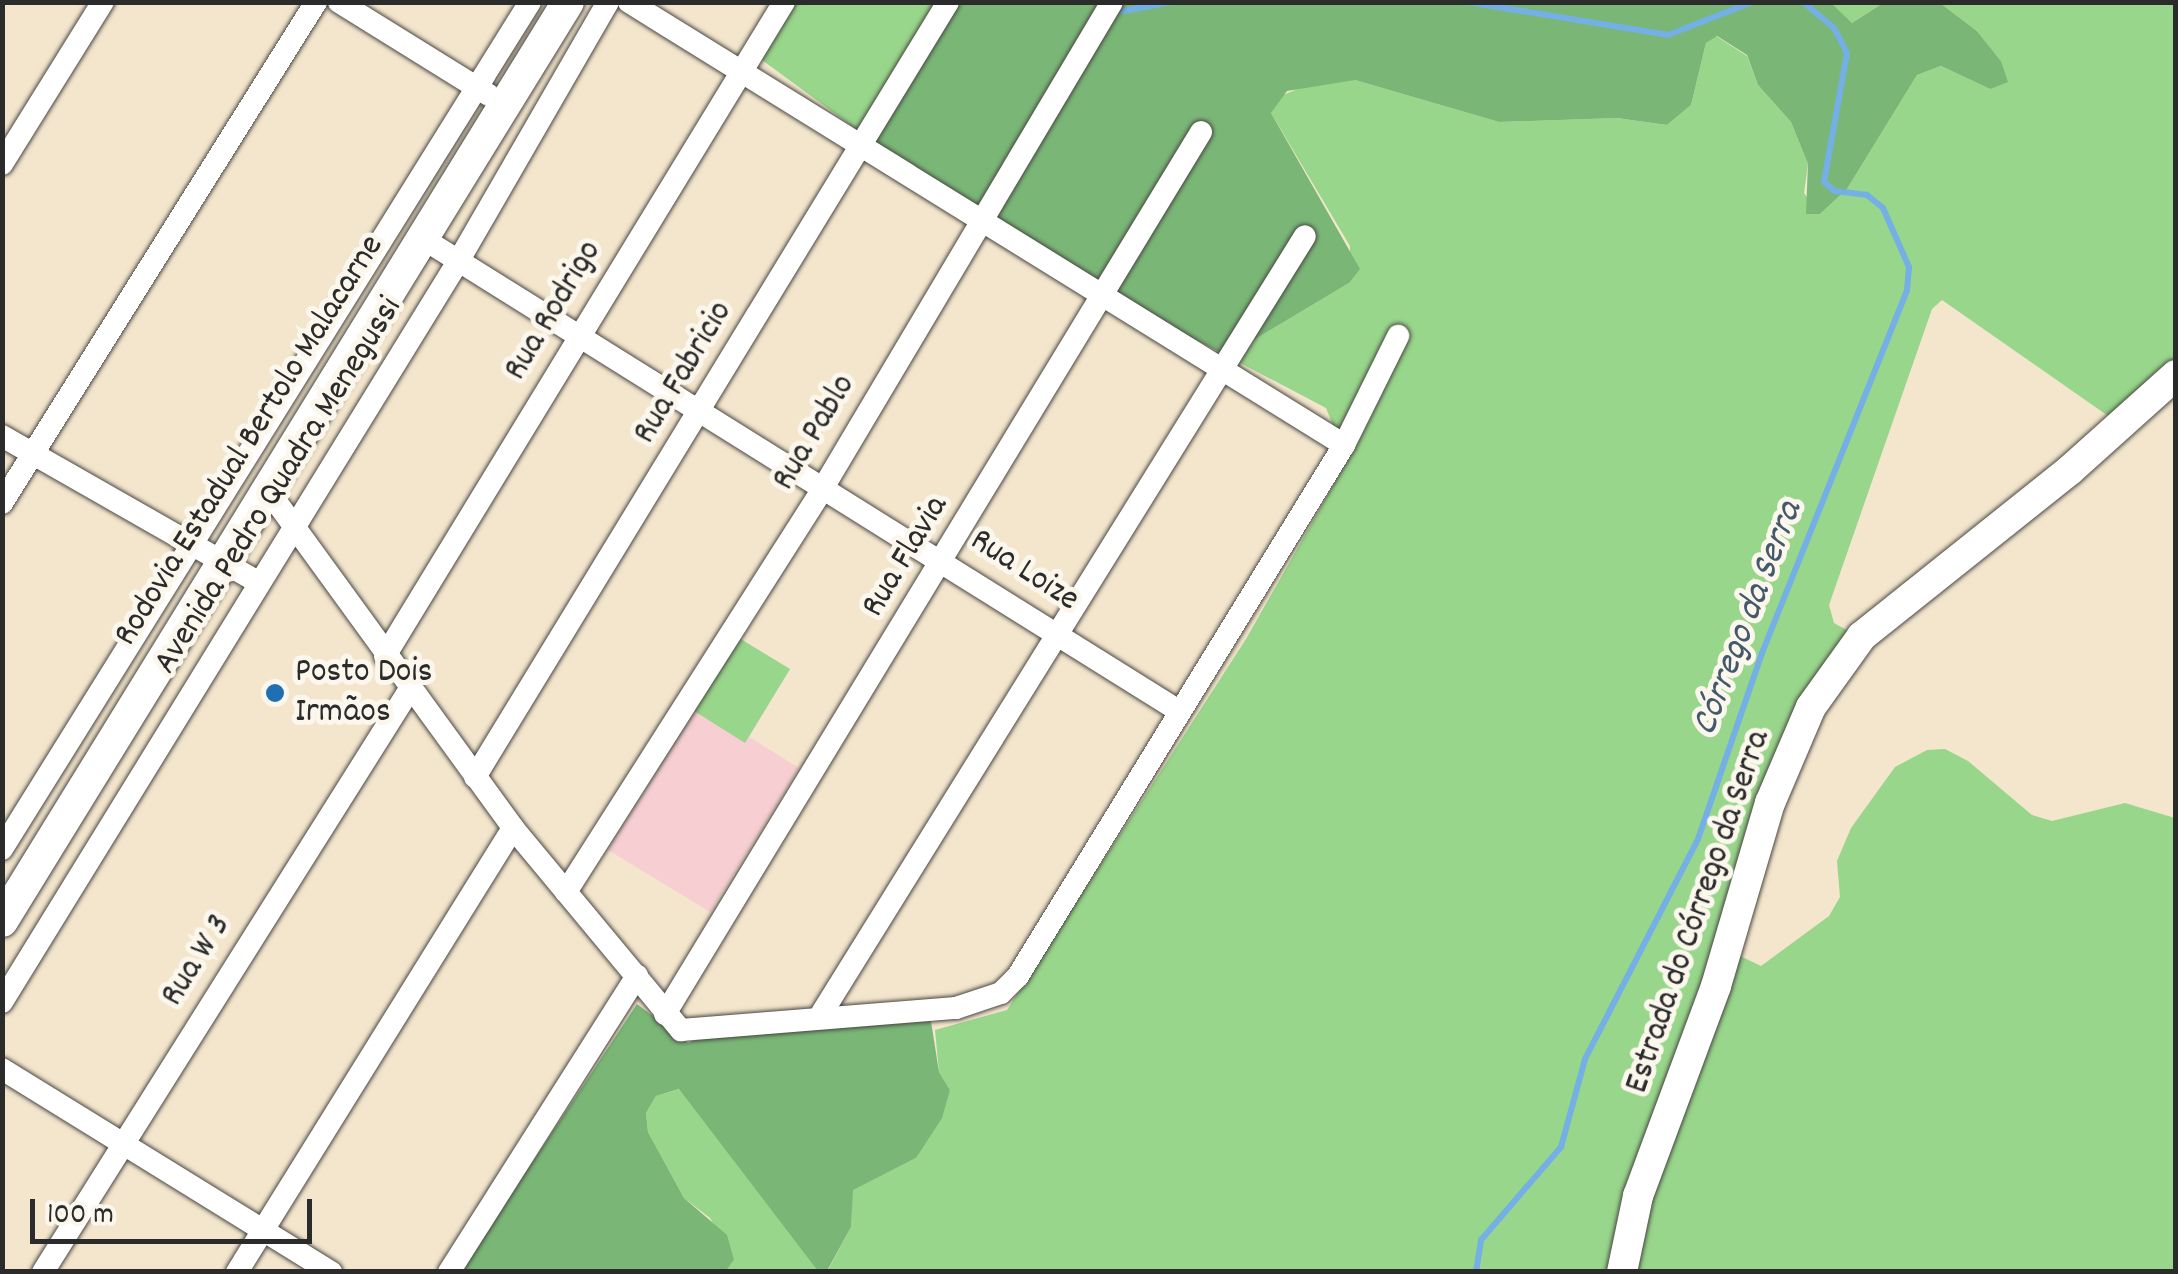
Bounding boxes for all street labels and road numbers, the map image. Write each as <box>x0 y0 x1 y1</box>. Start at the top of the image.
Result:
street label: Rodovia Estadual Bertolo Malacarne <box>106 228 394 654</box>
street label: Rua Rodrigo <box>496 233 612 389</box>
street label: Avenida Pedro Quadra Menegussi <box>146 290 412 682</box>
street label: Rua Fabricio <box>625 294 743 452</box>
street label: Rua Pablo <box>764 367 866 499</box>
street label: Rua Flavia <box>853 489 959 625</box>
street label: Rua Loize <box>962 520 1086 622</box>
street label: Estrada do Córrego da Serra <box>1617 725 1781 1099</box>
street label: Rua W 3 <box>153 907 241 1015</box>

